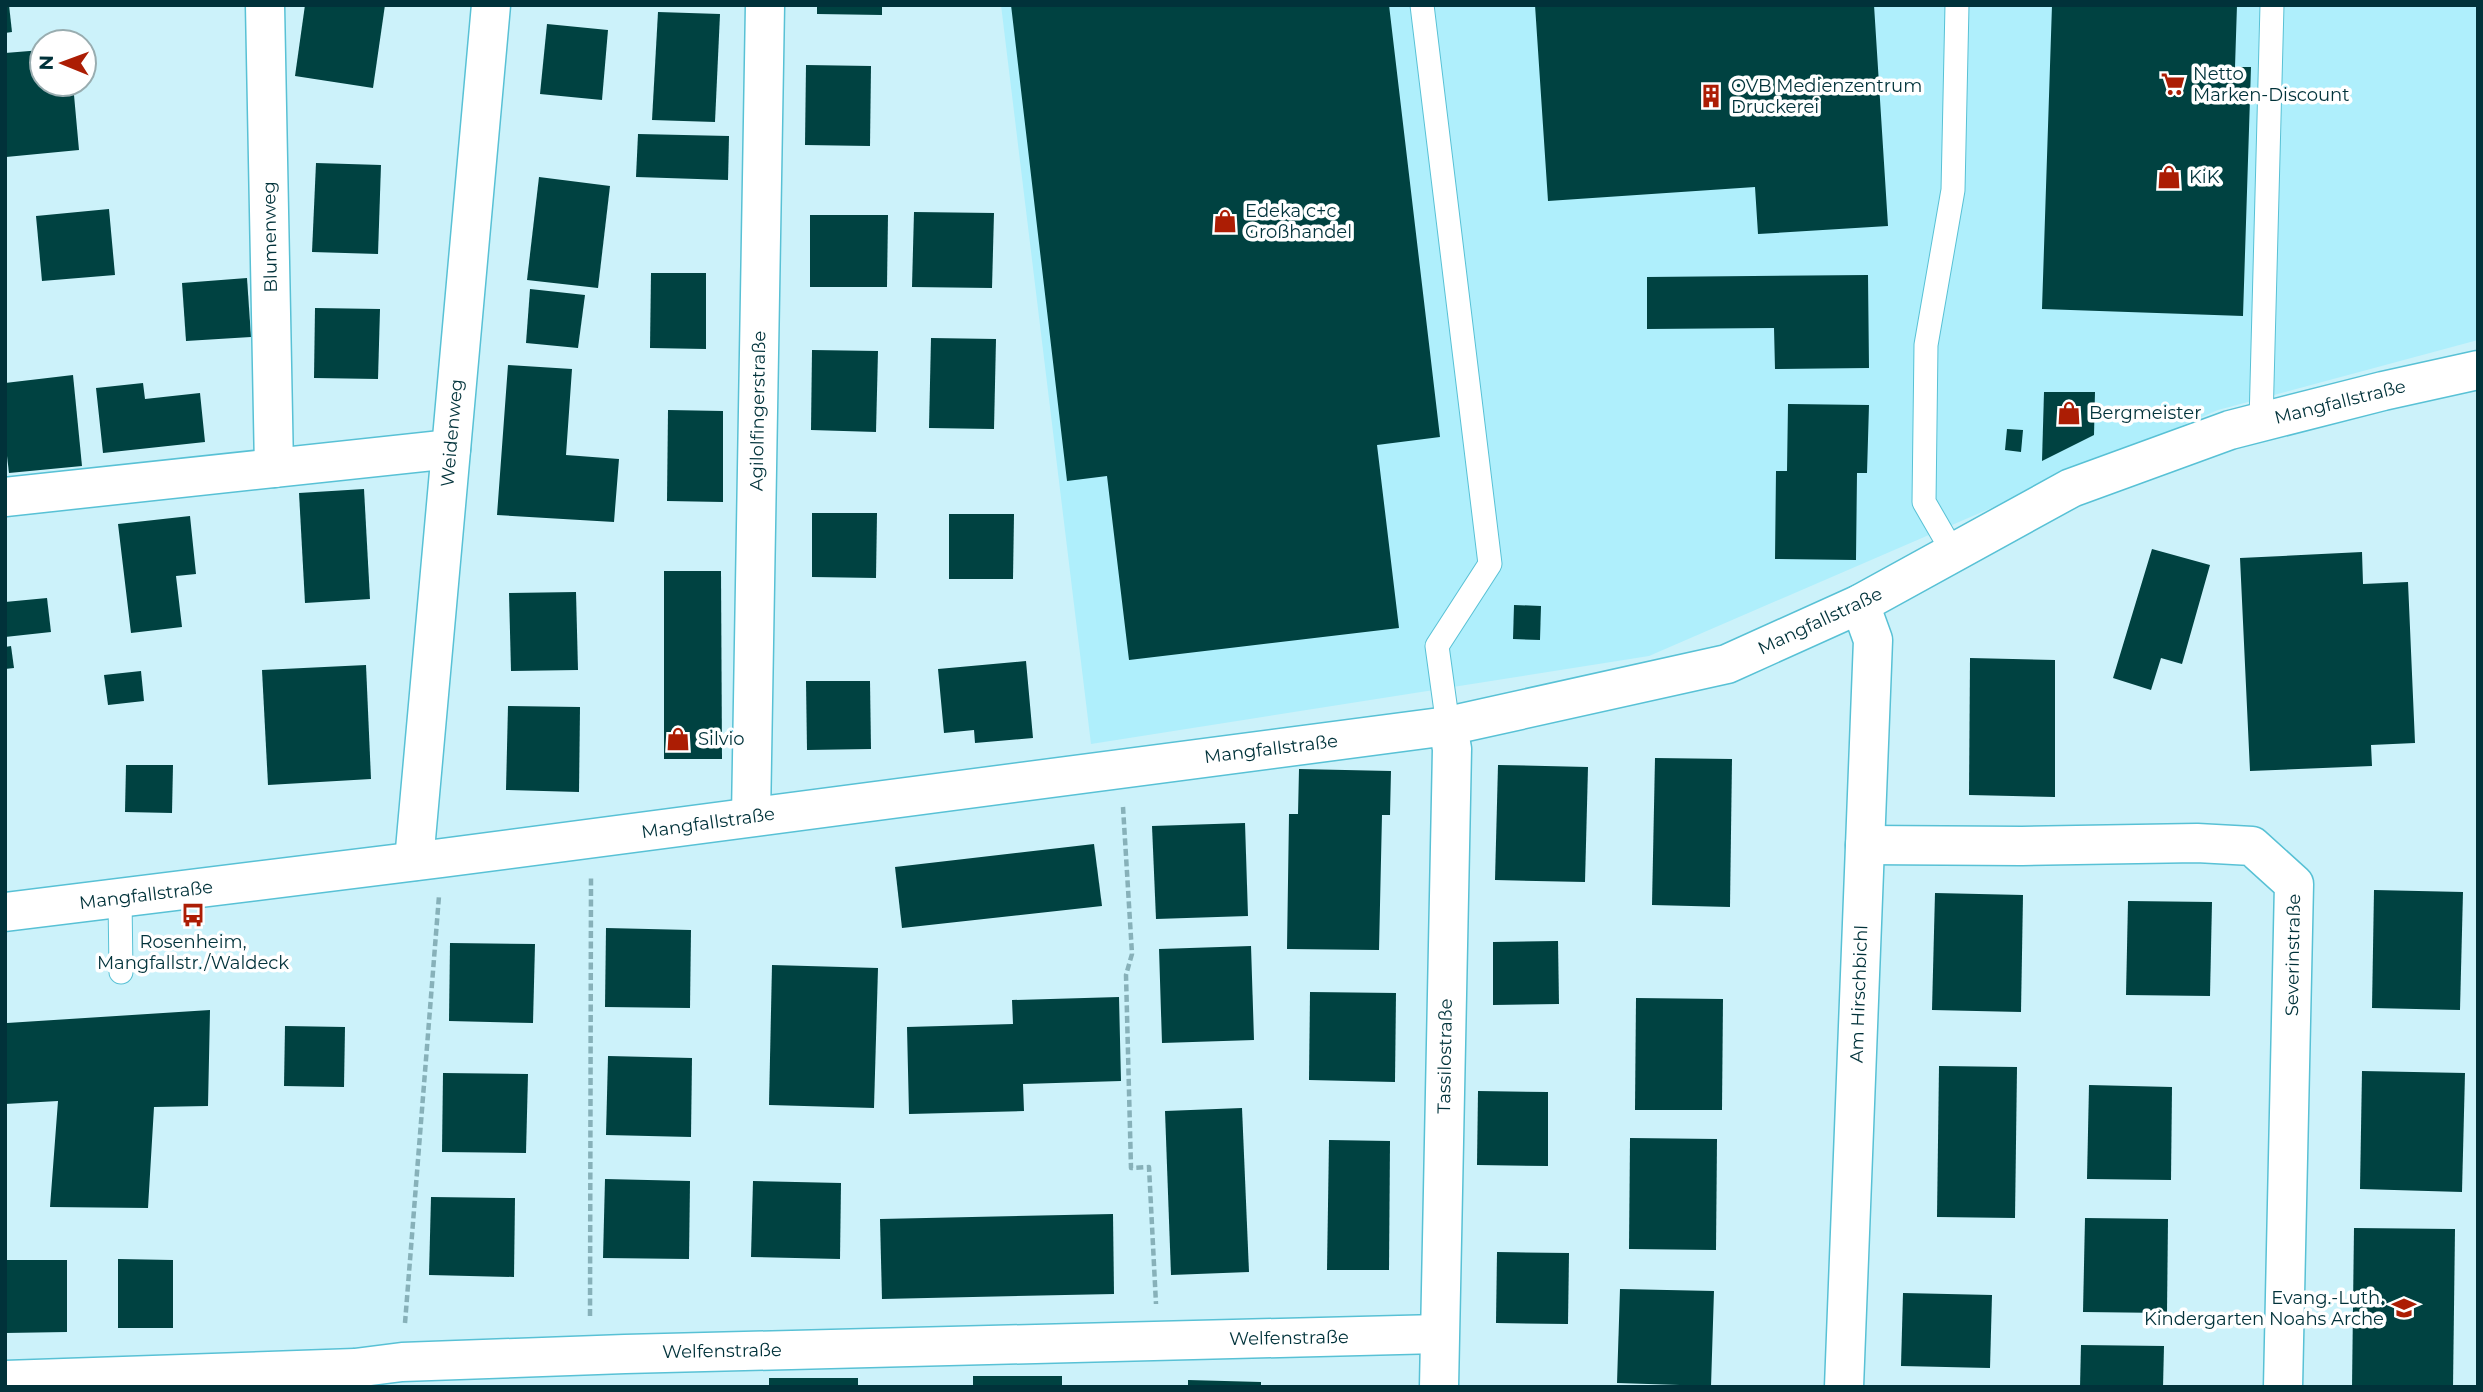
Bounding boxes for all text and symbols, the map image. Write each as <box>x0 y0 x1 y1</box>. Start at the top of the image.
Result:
north arrow <box>28 28 98 98</box>
text: N <box>35 55 58 71</box>
place label: Netto Marken-Discount <box>2193 63 2350 106</box>
supermarket icon: Netto Marken-Discount <box>2159 70 2187 98</box>
place label: OVB Medienzentrum Druckerei <box>1731 75 1922 118</box>
building icon: OVB Medienzentrum Druckerei <box>1697 82 1725 110</box>
shop icon: KiK <box>2155 163 2183 191</box>
place label: KiK <box>2189 166 2220 188</box>
street label: Blumenweg <box>258 181 282 293</box>
place label: Edeka c+c Großhandel <box>1245 200 1352 243</box>
shop icon: Edeka c+c Großhandel <box>1211 207 1239 235</box>
street label: Agilolfingerstraße <box>746 330 770 491</box>
street label: Mangfallstraße <box>2272 375 2408 429</box>
street label: Weidenweg <box>436 378 468 488</box>
shop icon: Bergmeister <box>2055 399 2083 427</box>
place label: Bergmeister <box>2089 402 2201 424</box>
street label: Mangfallstraße <box>1754 583 1886 659</box>
shop icon: Silvio <box>664 725 692 753</box>
place label: Silvio <box>698 728 745 750</box>
street label: Mangfallstraße <box>1203 730 1339 768</box>
street label: Mangfallstraße <box>640 803 776 843</box>
street label: Mangfallstraße <box>78 876 214 914</box>
street label: Severinstraße <box>2281 894 2305 1016</box>
bus stop icon: Rosenheim, Mangfallstr./Waldeck <box>179 901 207 929</box>
street label: Am Hirschbichl <box>1846 924 1872 1064</box>
place label: Rosenheim, Mangfallstr./Waldeck <box>97 931 289 974</box>
street label: Tassilostraße <box>1433 998 1457 1114</box>
place label: Evang.-Luth. Kindergarten Noahs Arche <box>2144 1287 2384 1330</box>
school or university icon: Evang.-Luth. Kindergarten Noahs Arche <box>2390 1294 2418 1322</box>
street label: Welfenstraße <box>1229 1326 1349 1350</box>
street label: Welfenstraße <box>662 1339 782 1363</box>

